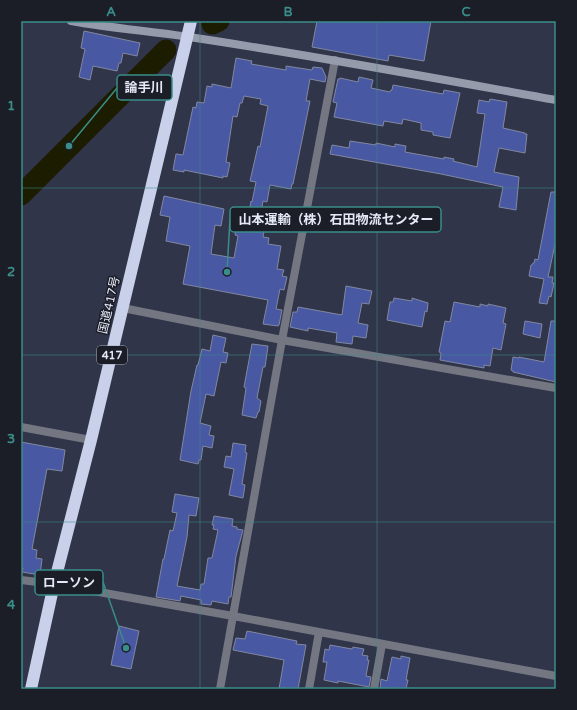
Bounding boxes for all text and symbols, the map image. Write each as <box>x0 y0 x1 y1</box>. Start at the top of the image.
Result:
text: A <box>106 4 116 20</box>
text: B <box>283 4 293 20</box>
text: C <box>461 4 471 20</box>
callout: 論手川 <box>117 75 172 100</box>
text: 論手川 <box>124 80 164 96</box>
text: 1 <box>7 98 15 114</box>
callout: 山本運輸（株）石田物流センター <box>230 207 441 232</box>
text: 山本運輸（株）石田物流センター <box>238 212 434 228</box>
text: 2 <box>7 264 15 280</box>
street label: 国道417号 <box>96 275 122 335</box>
road number: 417 <box>97 346 127 364</box>
text: 3 <box>7 431 15 447</box>
callout: ローソン <box>35 570 103 595</box>
text: ローソン <box>43 575 95 591</box>
text: 4 <box>7 597 16 613</box>

